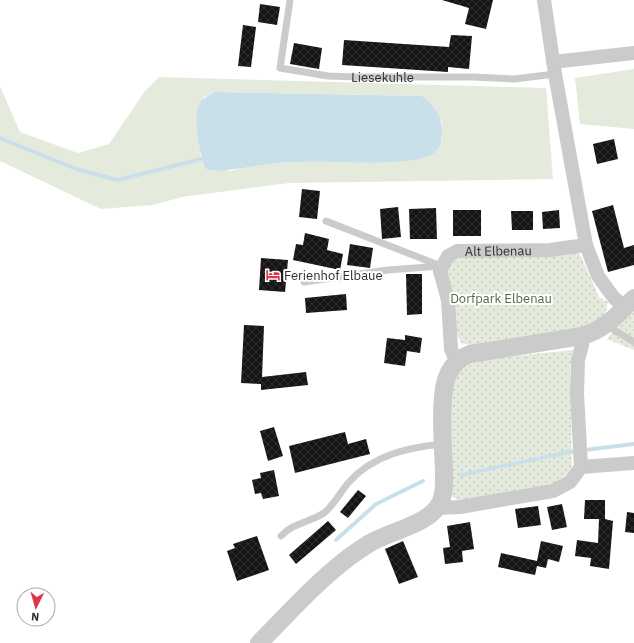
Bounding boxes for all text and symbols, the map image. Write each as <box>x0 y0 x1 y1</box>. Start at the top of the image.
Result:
street label: Liesekuhle <box>351 69 414 86</box>
street label: Alt Elbenau <box>465 242 532 260</box>
hotel icon: Ferienhof Elbaue <box>265 267 281 283</box>
place label: Ferienhof Elbaue <box>284 267 383 284</box>
park label: Dorfpark Elbenau <box>450 290 552 307</box>
north arrow <box>16 587 56 627</box>
text: N <box>31 610 40 624</box>

